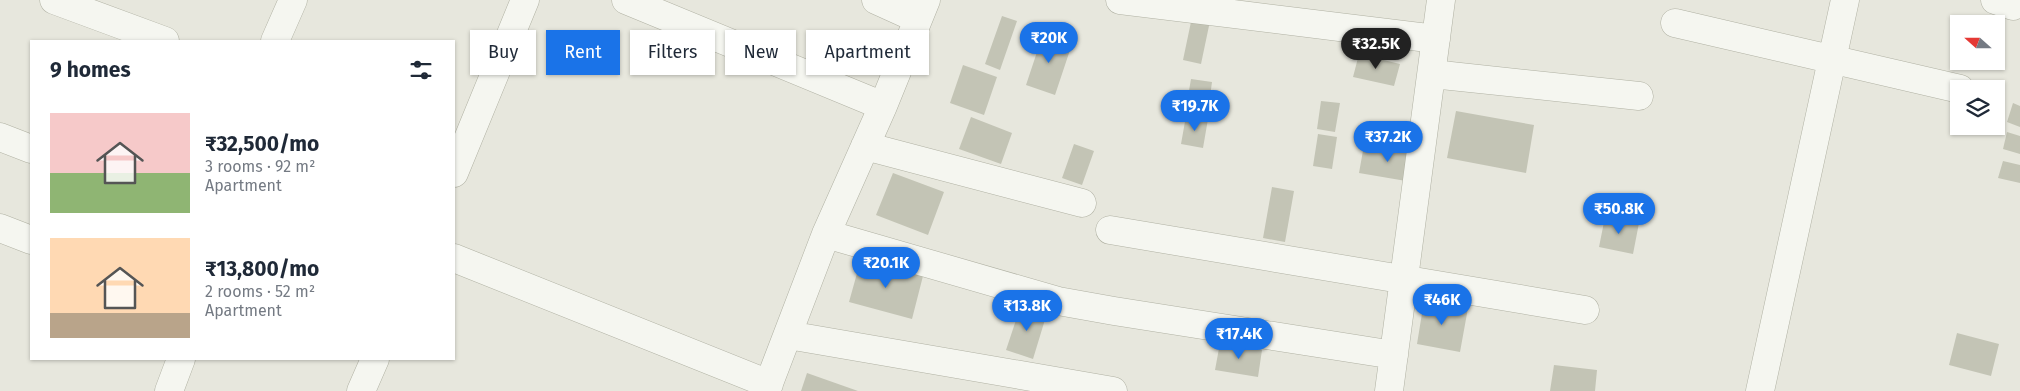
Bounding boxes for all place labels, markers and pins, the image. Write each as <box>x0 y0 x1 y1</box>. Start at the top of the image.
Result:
pin: ₹20K <box>1019 22 1079 64</box>
pin: ₹32.5K <box>1335 28 1417 70</box>
pin: ₹19.7K <box>1154 90 1236 132</box>
pin: ₹37.2K <box>1347 120 1429 163</box>
pin: ₹50.8K <box>1578 192 1660 235</box>
pin: ₹20.1K <box>845 246 927 289</box>
pin: ₹46K <box>1412 284 1472 326</box>
pin: ₹13.8K <box>986 290 1068 332</box>
pin: ₹17.4K <box>1198 318 1280 360</box>

